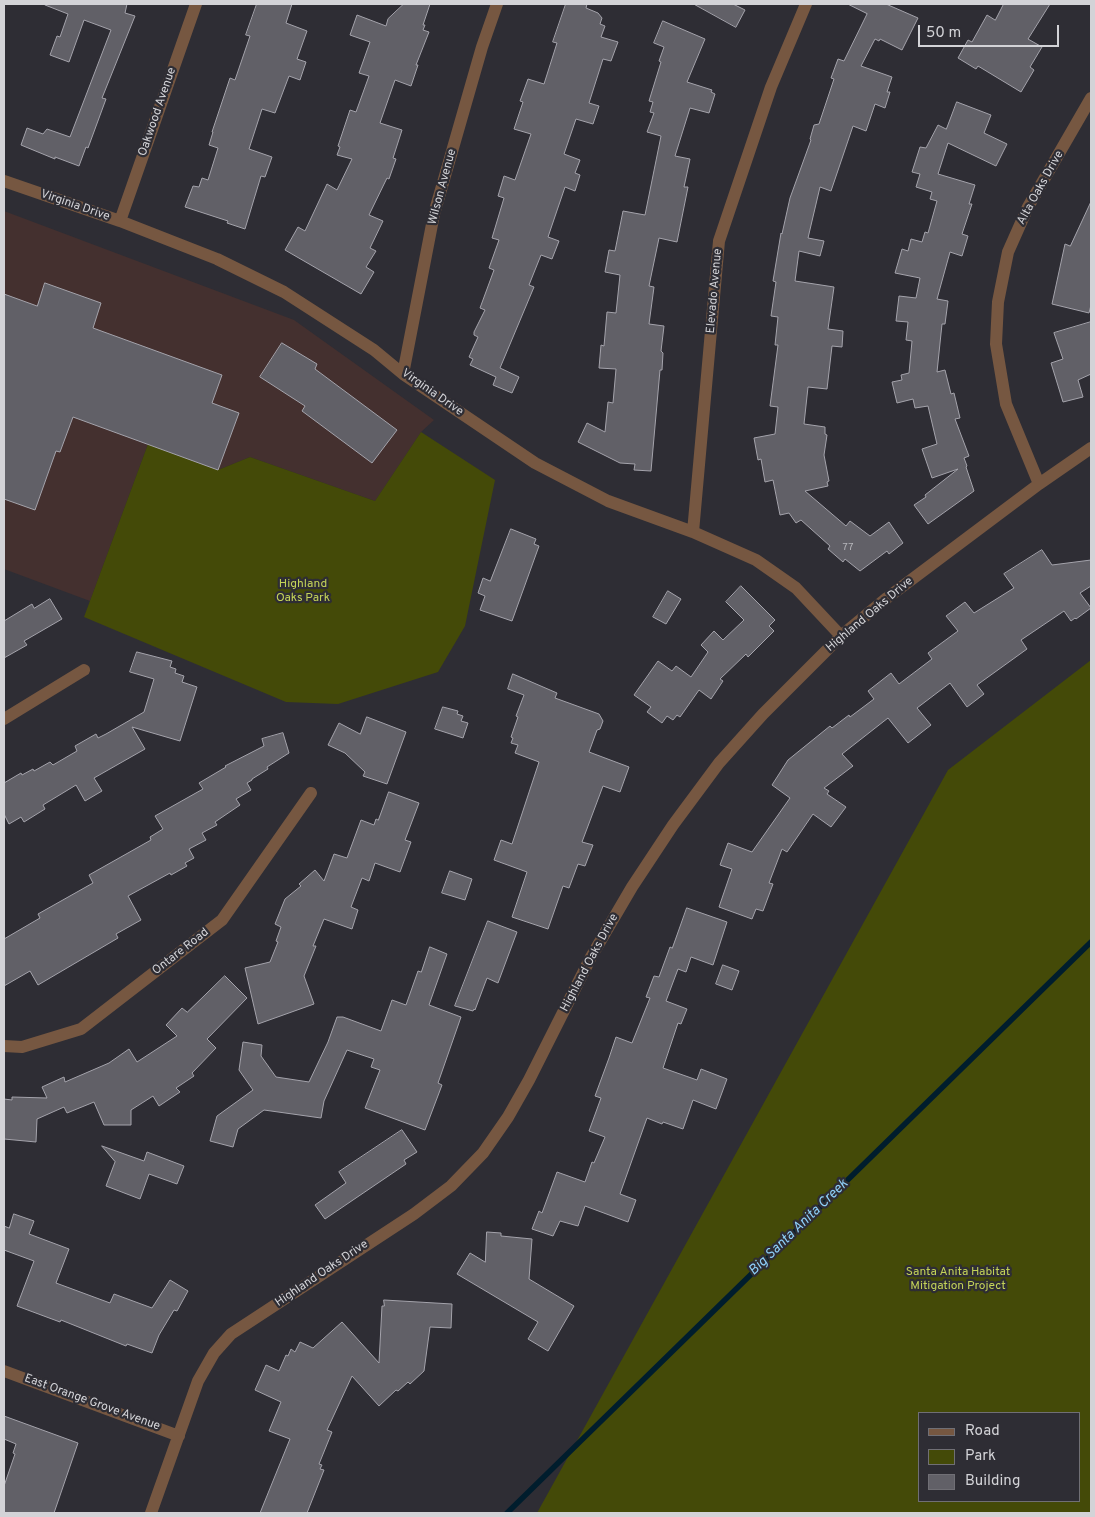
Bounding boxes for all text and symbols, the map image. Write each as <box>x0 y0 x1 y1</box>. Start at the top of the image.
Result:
scale bar <box>920 15 1061 47</box>
text: 50 m <box>926 24 961 43</box>
street label: Oakwood Avenue <box>136 66 180 158</box>
street label: Wilson Avenue <box>426 147 460 227</box>
street label: Alta Oaks Drive <box>1015 148 1067 228</box>
street label: Virginia Drive <box>38 187 112 225</box>
street label: Elevado Avenue <box>704 248 726 334</box>
street label: Virginia Drive <box>398 366 466 420</box>
house number: 77 <box>843 542 853 554</box>
street label: Highland Oaks Drive <box>824 574 916 656</box>
park label: Highland Oaks Park <box>276 578 330 606</box>
street label: Highland Oaks Drive <box>558 912 622 1014</box>
street label: Ontare Road <box>150 925 212 979</box>
water label: Big Santa Anita Creek <box>746 1176 852 1280</box>
street label: Highland Oaks Drive <box>273 1238 371 1310</box>
park label: Santa Anita Habitat Mitigation Project <box>906 1266 1010 1294</box>
street label: East Orange Grove Avenue <box>22 1372 162 1434</box>
legend <box>918 1412 1080 1502</box>
text: Road <box>965 1422 1000 1441</box>
text: Park <box>965 1447 996 1466</box>
text: Building <box>965 1472 1020 1491</box>

